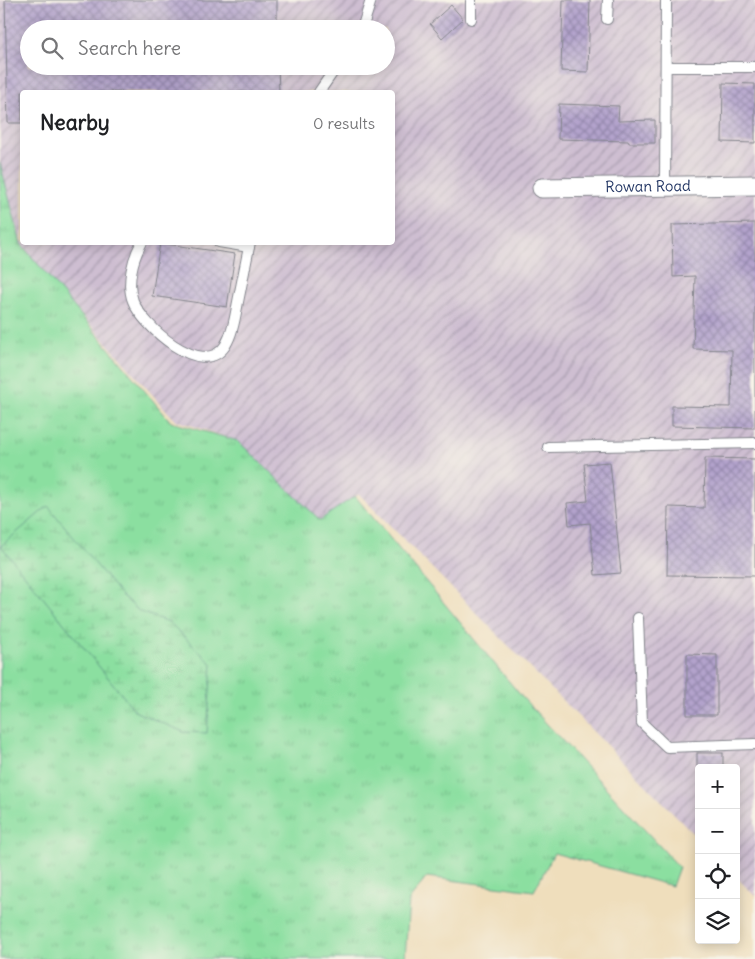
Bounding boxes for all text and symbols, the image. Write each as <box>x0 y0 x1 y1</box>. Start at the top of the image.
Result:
search box <box>20 20 395 75</box>
icon: search <box>38 34 66 62</box>
text: Search here <box>78 36 181 60</box>
text: Nearby <box>40 109 110 136</box>
text: 0 results <box>313 113 375 133</box>
street label: Rowan Road <box>605 176 691 196</box>
map controls <box>695 764 740 944</box>
button: + <box>695 764 740 809</box>
button: − <box>695 809 740 854</box>
button: locate <box>695 854 740 899</box>
button: layers <box>695 899 740 944</box>

